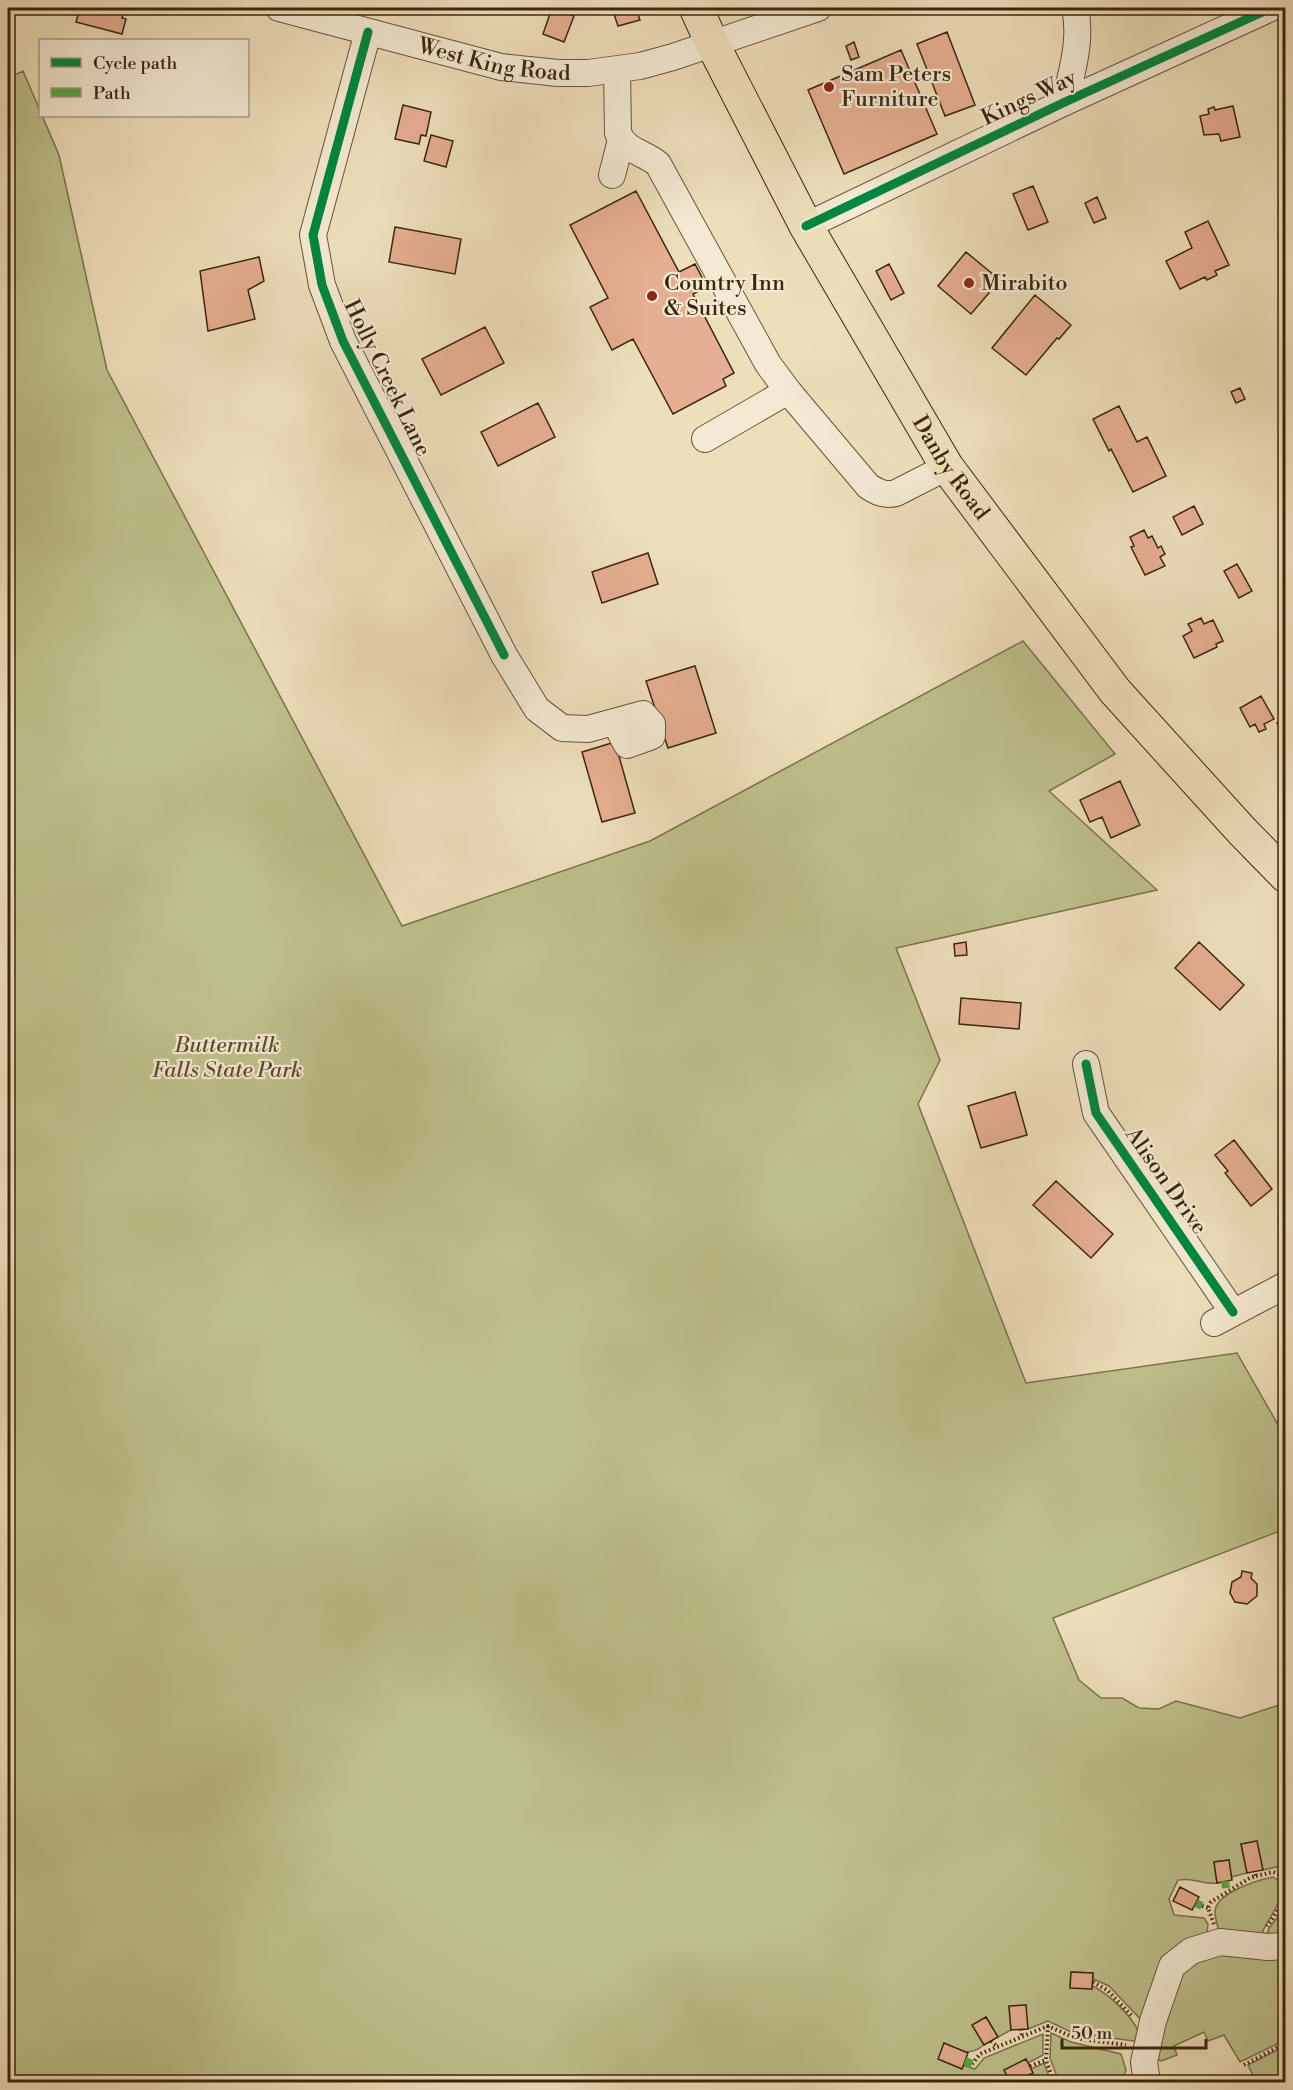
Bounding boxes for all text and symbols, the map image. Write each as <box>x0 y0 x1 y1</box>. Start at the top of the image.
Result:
street label: West King Road <box>414 32 571 87</box>
legend <box>39 39 249 117</box>
text: Cycle path <box>93 52 177 75</box>
place label: Sam Peters Furniture <box>841 61 951 113</box>
street label: Kings Way <box>977 64 1081 132</box>
marker: Sam Peters Furniture <box>822 80 836 94</box>
text: Path <box>93 82 131 105</box>
place label: Country Inn & Suites <box>664 270 785 322</box>
place label: Mirabito <box>981 270 1068 297</box>
marker: Mirabito <box>962 276 976 290</box>
marker: Country Inn & Suites <box>645 289 659 303</box>
street label: Holly Creek Lane <box>337 295 437 461</box>
street label: Danby Road <box>906 411 996 526</box>
park label: Buttermilk Falls State Park <box>152 1032 302 1084</box>
street label: Alison Drive <box>1119 1121 1213 1240</box>
scale bar <box>1062 2012 1206 2050</box>
text: 50 m <box>1071 2022 1113 2045</box>

